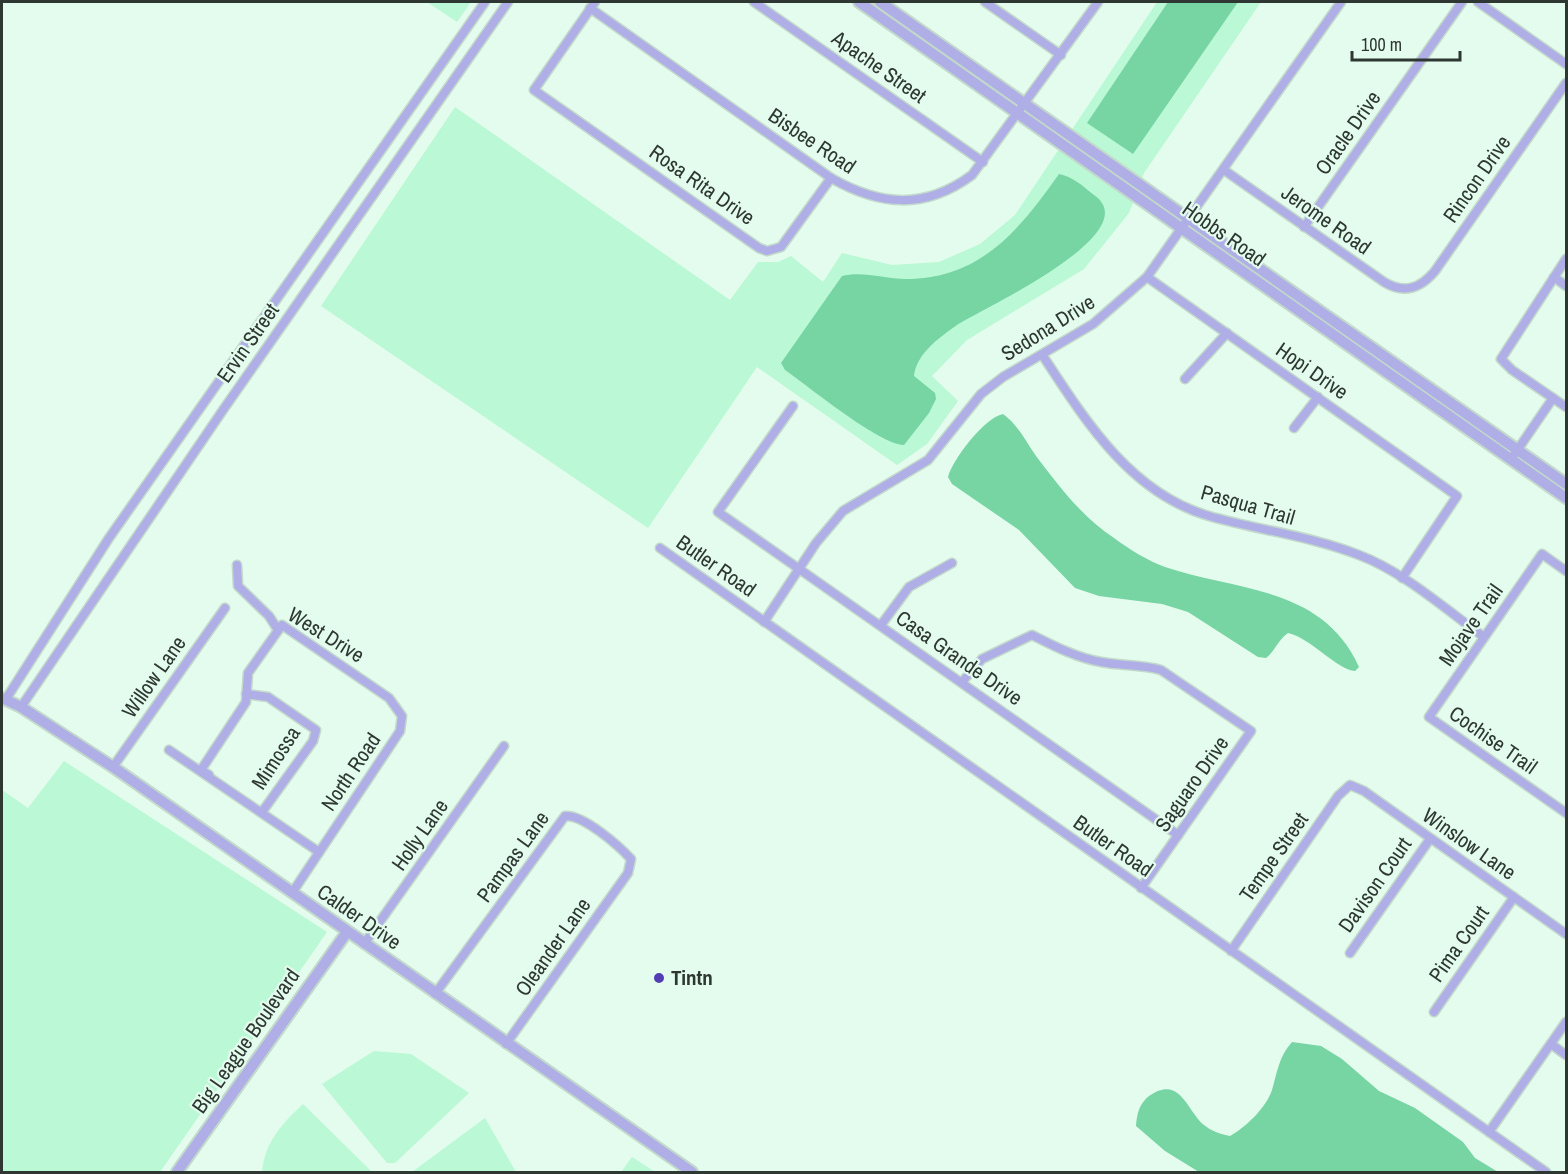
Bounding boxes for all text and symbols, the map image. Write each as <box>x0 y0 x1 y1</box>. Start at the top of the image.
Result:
street label: Apache Street <box>825 23 932 110</box>
scale bar <box>1352 24 1460 62</box>
text: 100 m <box>1361 32 1402 57</box>
street label: Oracle Drive <box>1308 85 1387 181</box>
street label: Bisbee Road <box>763 101 862 180</box>
street label: Rincon Drive <box>1436 129 1517 228</box>
street label: Rosa Rita Drive <box>644 138 761 232</box>
street label: Jerome Road <box>1276 178 1377 261</box>
street label: Hobbs Road <box>1177 194 1272 273</box>
street label: Sedona Drive <box>995 287 1100 368</box>
street label: Ervin Street <box>210 297 286 388</box>
street label: Hopi Drive <box>1270 335 1354 406</box>
street label: Pasqua Trail <box>1198 477 1299 532</box>
street label: Butler Road <box>671 528 762 604</box>
street label: Mojave Trail <box>1432 578 1509 671</box>
street label: West Drive <box>283 600 370 669</box>
street label: Casa Grande Drive <box>890 603 1028 712</box>
street label: Willow Lane <box>115 630 192 723</box>
street label: Cochise Trail <box>1443 699 1543 781</box>
street label: Mimossa <box>244 720 307 795</box>
street label: North Road <box>314 727 387 816</box>
street label: Saguaro Drive <box>1148 730 1235 838</box>
street label: Holly Lane <box>384 793 455 876</box>
street label: Winslow Lane <box>1417 801 1522 886</box>
street label: Pampas Lane <box>470 805 556 908</box>
street label: Tempe Street <box>1232 806 1315 907</box>
street label: Butler Road <box>1068 808 1159 884</box>
street label: Davison Court <box>1331 831 1418 938</box>
street label: Calder Drive <box>311 877 407 956</box>
street label: Oleander Lane <box>508 892 597 1002</box>
street label: Pima Court <box>1422 900 1496 988</box>
street label: Big League Boulevard <box>185 963 306 1119</box>
place label: Tintn <box>671 963 713 992</box>
marker: Tintn <box>652 971 666 985</box>

